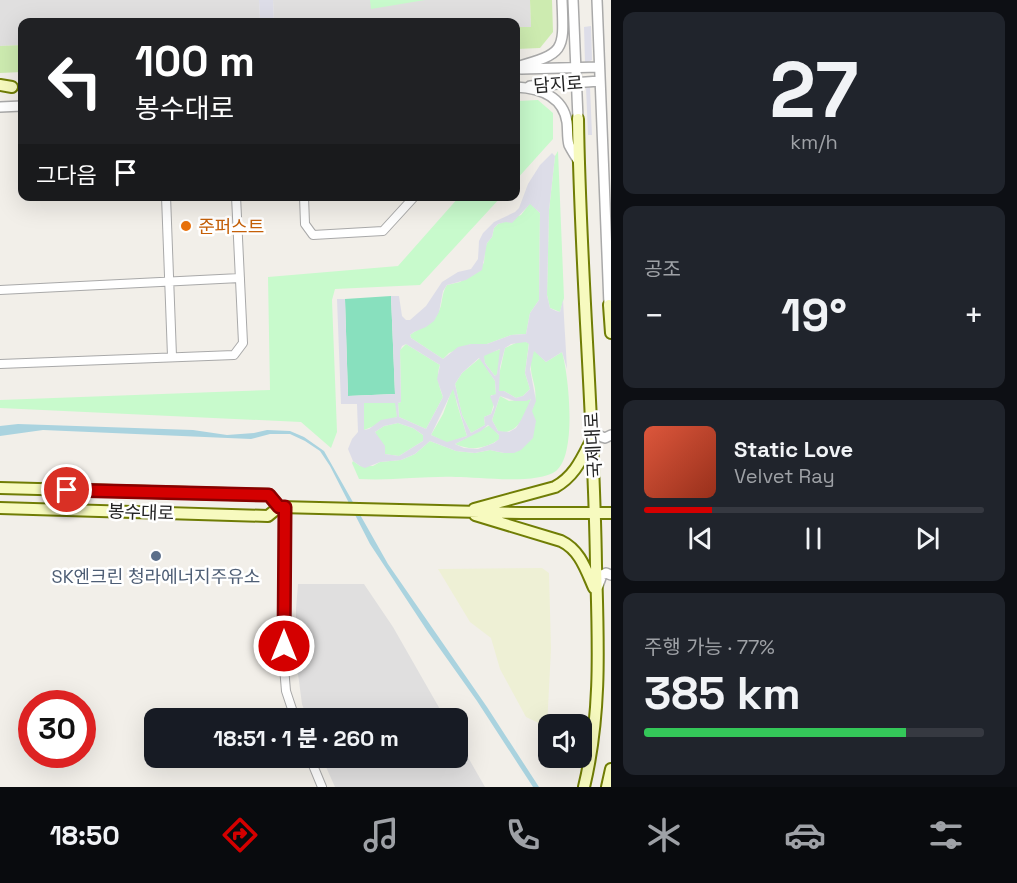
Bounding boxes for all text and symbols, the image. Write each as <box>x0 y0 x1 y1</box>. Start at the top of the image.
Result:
text: 100 m <box>135 35 255 88</box>
text: 27 <box>770 40 858 140</box>
icon: left <box>36 42 114 120</box>
street label: 담지로 <box>532 71 584 97</box>
text: 봉수대로 <box>135 91 234 126</box>
text: km/h <box>790 129 838 155</box>
icon: arrive <box>109 156 142 189</box>
text: 그다음 <box>36 161 97 189</box>
place label: 준퍼스트 <box>198 215 264 238</box>
marker: 준퍼스트 <box>179 219 193 233</box>
text: 공조 <box>644 256 681 282</box>
text: 19° <box>781 287 847 344</box>
text: − <box>644 295 664 337</box>
text: + <box>964 295 984 337</box>
street label: 국제대로 <box>580 411 606 479</box>
text: Static Love <box>734 435 853 463</box>
text: Velvet Ray <box>734 463 835 489</box>
pin <box>41 464 92 515</box>
icon: arrive <box>50 473 83 506</box>
street label: 봉수대로 <box>107 499 175 525</box>
icon: previous <box>684 522 717 555</box>
icon: pause <box>797 522 830 555</box>
icon: next <box>911 522 944 555</box>
marker: SK엔크린 청라에너지주유소 <box>149 549 163 563</box>
place label: SK엔크린 청라에너지주유소 <box>52 565 260 588</box>
position arrow <box>252 614 316 678</box>
text: 주행 가능 · 77% <box>644 634 775 660</box>
text: 385 km <box>644 665 801 722</box>
speed limit sign: 30 <box>18 690 96 768</box>
map controls <box>538 714 592 768</box>
button: sound <box>538 714 592 768</box>
text: 18:51 · 1 분 · 260 m <box>213 724 399 752</box>
icon: directions <box>219 814 261 856</box>
icon: music <box>360 814 402 856</box>
icon: phone <box>502 814 544 856</box>
icon: climate <box>643 814 685 856</box>
icon: car <box>784 814 826 856</box>
icon: filters <box>925 814 967 856</box>
text: 18:50 <box>50 818 120 853</box>

